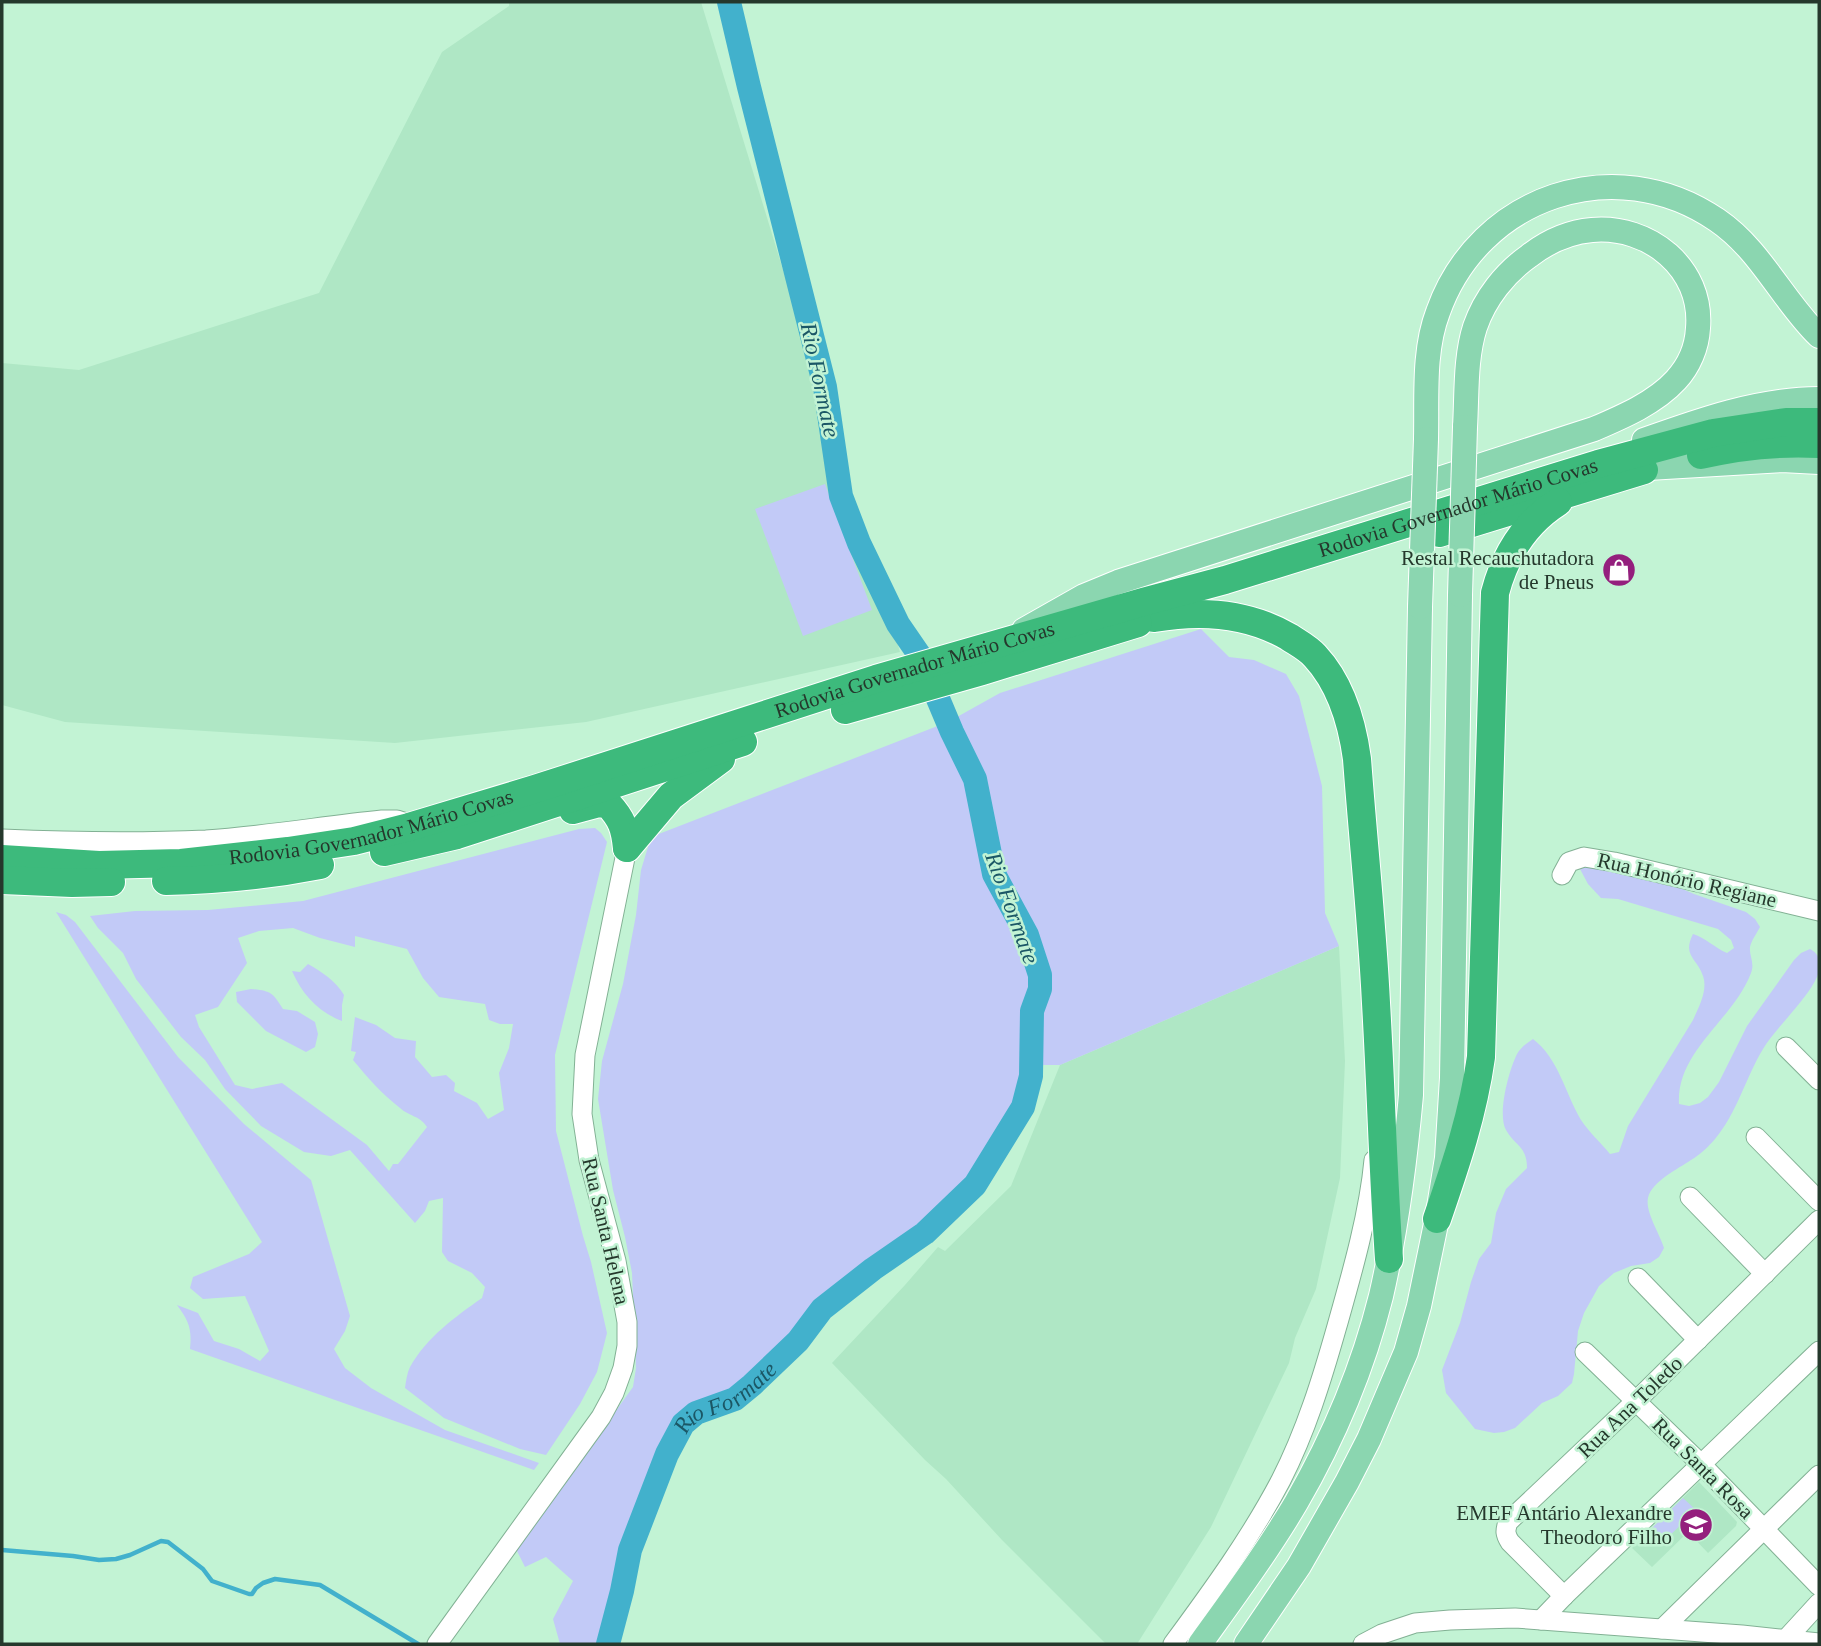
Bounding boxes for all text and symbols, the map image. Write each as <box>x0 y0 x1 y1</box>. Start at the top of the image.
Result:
water label: Rio Formate <box>795 319 844 440</box>
street label: Rodovia Governador Mário Covas <box>1315 453 1600 562</box>
place label: Restal Recauchutadora de Pneus <box>1401 546 1595 594</box>
shop icon: Restal Recauchutadora de Pneus <box>1600 551 1638 589</box>
street label: Rodovia Governador Mário Covas <box>772 616 1057 723</box>
street label: Rodovia Governador Mário Covas <box>228 784 516 870</box>
water label: Rio Formate <box>980 848 1044 967</box>
street label: Rua Honório Regiane <box>1595 848 1779 912</box>
street label: Rua Santa Helena <box>577 1155 635 1308</box>
street label: Rua Ana Toledo <box>1573 1351 1687 1463</box>
water label: Rio Formate <box>668 1356 781 1438</box>
street label: Rua Santa Rosa <box>1647 1412 1759 1524</box>
place label: EMEF Antário Alexandre Theodoro Filho <box>1456 1501 1672 1549</box>
school or university icon: EMEF Antário Alexandre Theodoro Filho <box>1677 1506 1715 1544</box>

